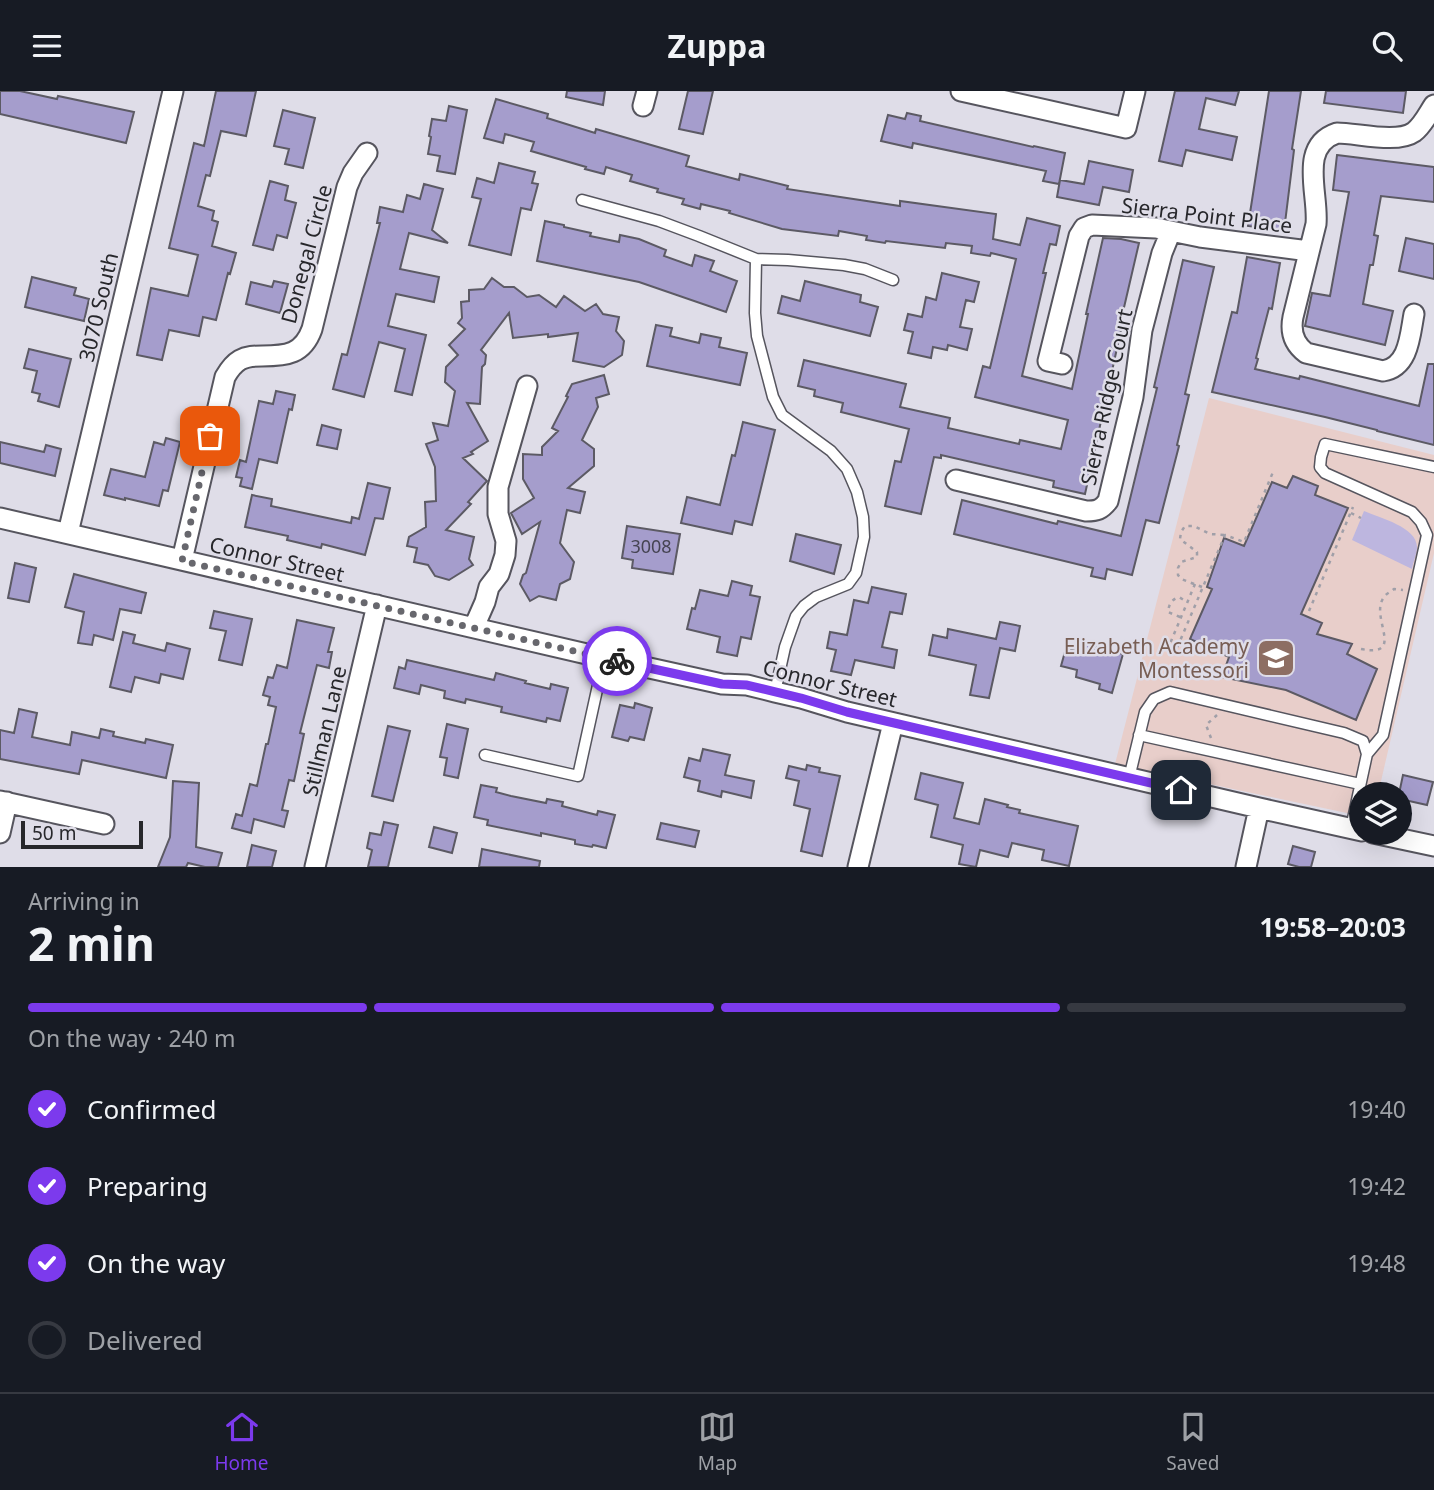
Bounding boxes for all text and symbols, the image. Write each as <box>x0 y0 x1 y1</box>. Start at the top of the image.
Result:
text: Zuppa <box>668 24 766 67</box>
icon: menu <box>28 27 66 65</box>
icon: search <box>1368 27 1406 65</box>
street label: Donegal Circle <box>274 181 338 327</box>
street label: Sierra Point Place <box>1120 191 1294 239</box>
street label: 3070 South <box>72 250 124 364</box>
street label: Sierra Ridge Court <box>1074 306 1138 488</box>
pin <box>180 406 240 466</box>
icon: bag <box>191 417 229 455</box>
street label: Connor Street <box>207 530 347 588</box>
house number: 3008 <box>630 534 672 558</box>
courier <box>582 626 652 696</box>
place label: Elizabeth Academy Montessori <box>1064 632 1249 684</box>
school or university icon: Elizabeth Academy Montessori <box>1255 637 1297 679</box>
icon: bike <box>598 642 636 680</box>
street label: Connor Street <box>760 653 900 713</box>
street label: Stillman Lane <box>295 663 353 799</box>
pin <box>1151 760 1211 820</box>
icon: home <box>1162 771 1200 809</box>
map controls <box>1349 782 1412 845</box>
button: layers <box>1349 782 1412 845</box>
scale bar <box>21 818 144 850</box>
text: 50 m <box>32 820 76 846</box>
text: Arriving in <box>28 885 140 917</box>
text: 19:58–20:03 <box>1259 909 1406 945</box>
text: 2 min <box>28 912 155 974</box>
text: On the way · 240 m <box>28 1022 235 1054</box>
icon: check <box>28 1090 66 1128</box>
text: Confirmed <box>87 1091 217 1127</box>
text: 19:40 <box>1347 1093 1406 1125</box>
icon: check <box>28 1167 66 1205</box>
text: Preparing <box>87 1168 208 1204</box>
text: 19:42 <box>1347 1170 1406 1202</box>
icon: check <box>28 1244 66 1282</box>
text: On the way <box>87 1245 225 1281</box>
text: 19:48 <box>1347 1247 1406 1279</box>
text: Delivered <box>87 1322 203 1358</box>
tab: Home <box>215 1408 269 1476</box>
tab: Map <box>698 1408 737 1476</box>
tab: Saved <box>1166 1408 1219 1476</box>

